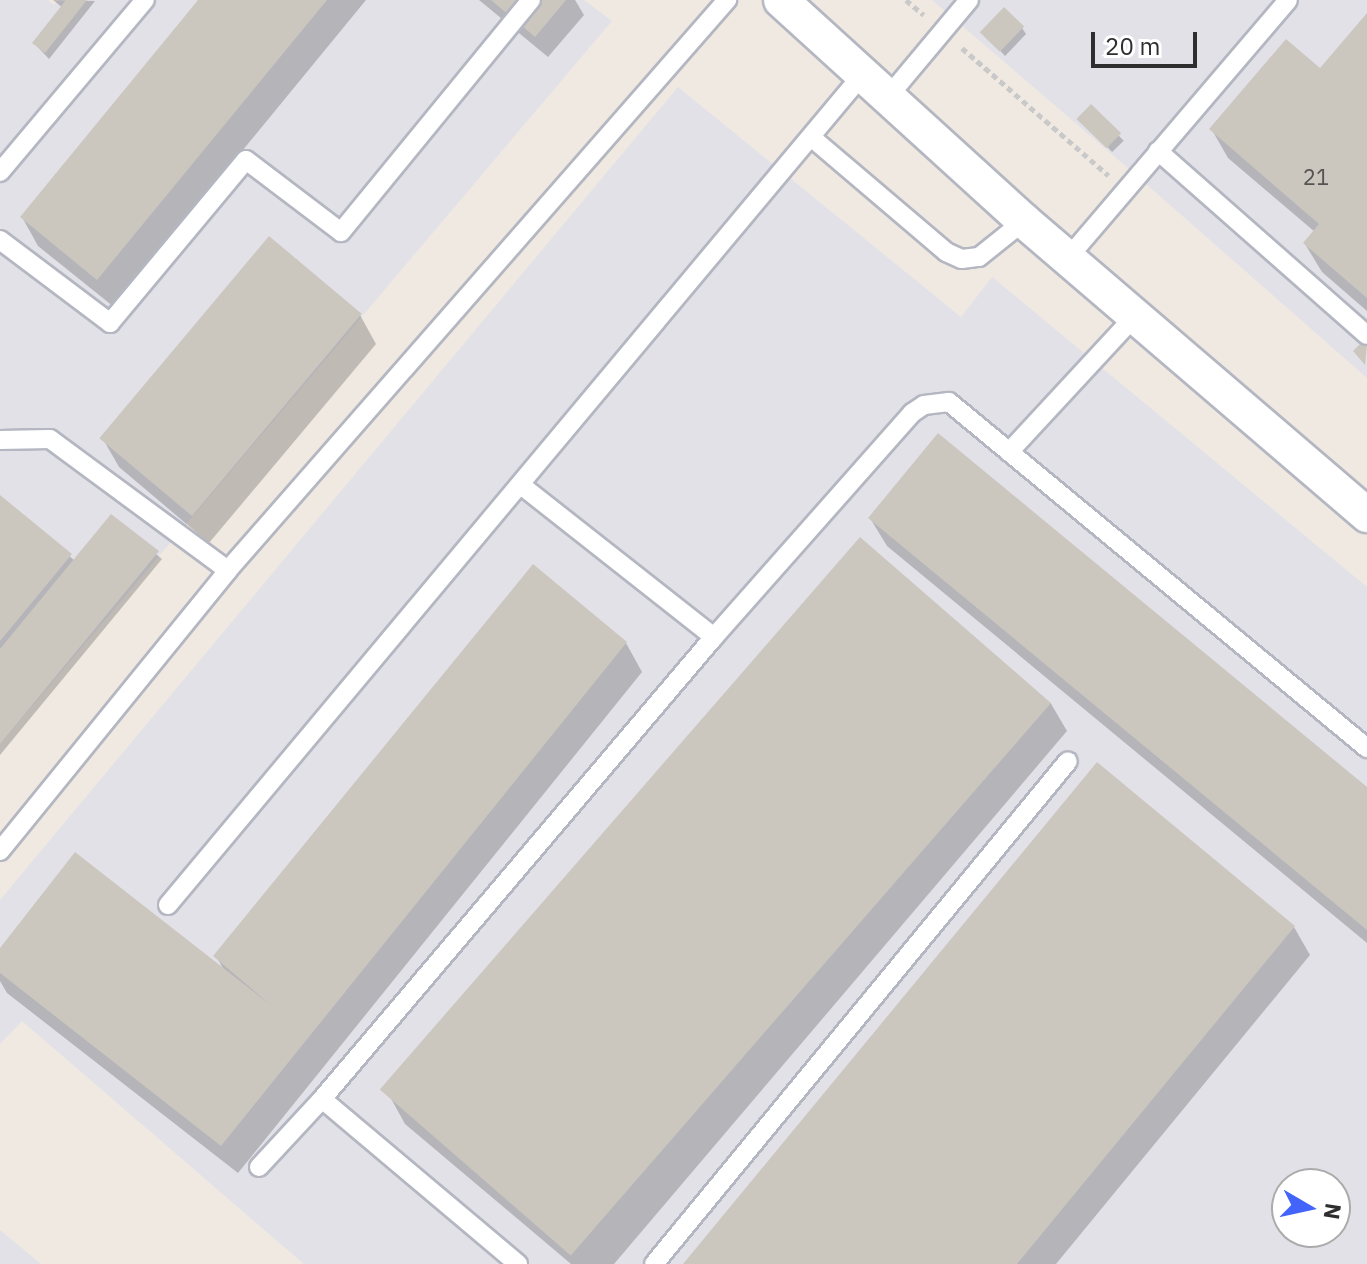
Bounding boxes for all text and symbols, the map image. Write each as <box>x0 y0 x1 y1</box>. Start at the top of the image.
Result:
scale bar <box>1095 16 1201 66</box>
text: 20 m <box>1105 30 1160 62</box>
house number: 21 <box>1303 164 1329 190</box>
north arrow <box>1271 1168 1351 1248</box>
text: N <box>1318 1201 1349 1222</box>

